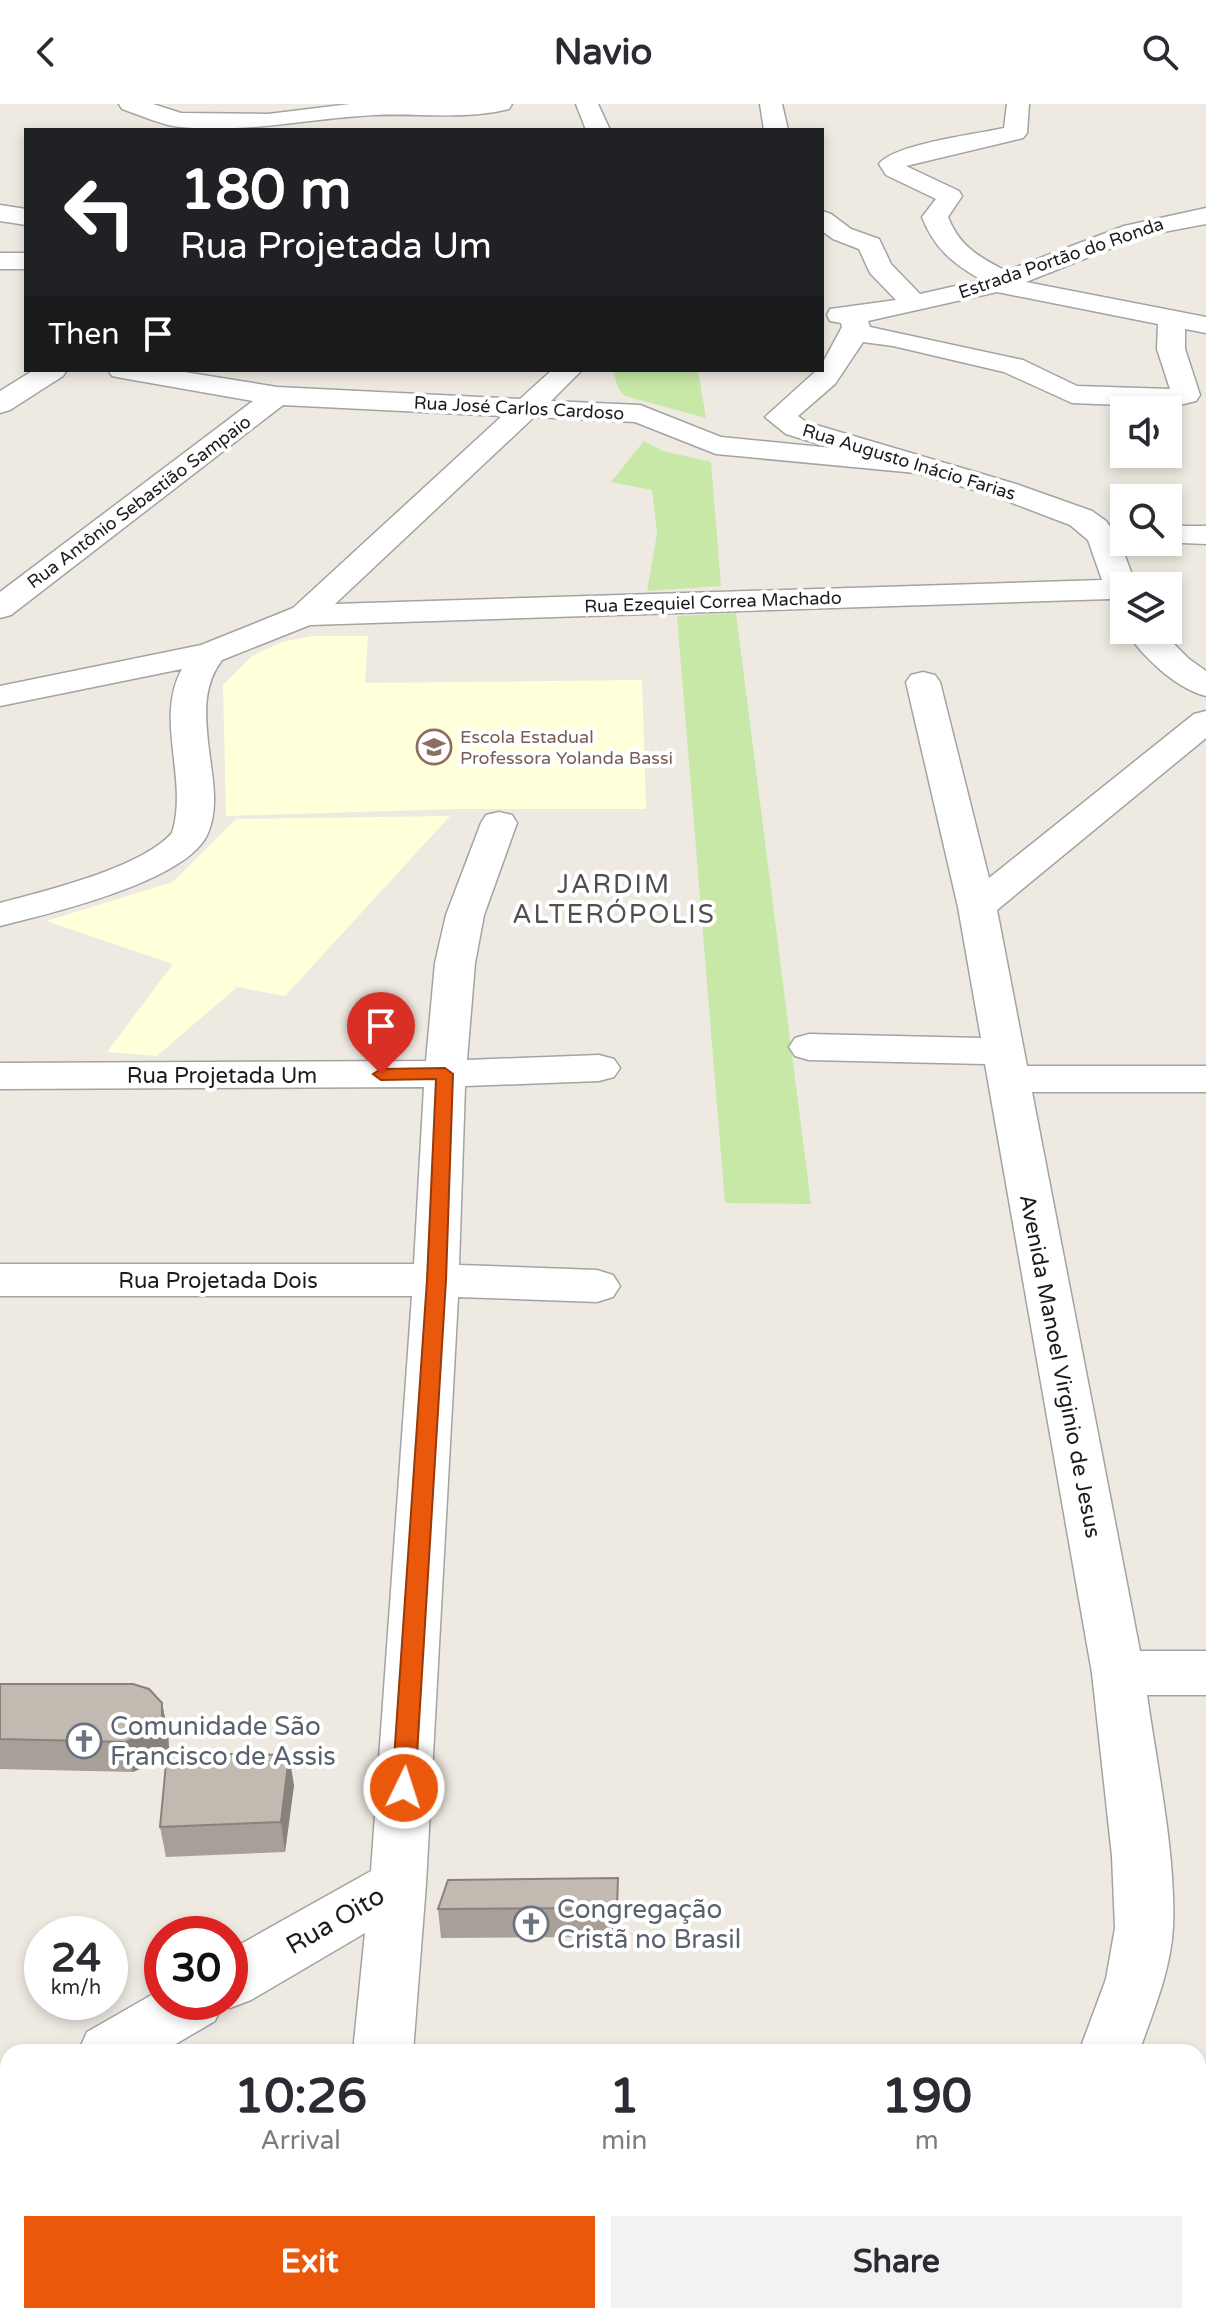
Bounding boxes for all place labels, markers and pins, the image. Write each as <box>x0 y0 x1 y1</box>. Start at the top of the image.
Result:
place label: Escola Estadual Professora Yolanda Bassi <box>460 726 673 769</box>
school or university icon: Escola Estadual Professora Yolanda Bassi <box>415 728 453 766</box>
pin <box>347 992 415 1074</box>
place label: Comunidade São Francisco de Assis <box>110 1711 336 1772</box>
church icon: Comunidade São Francisco de Assis <box>65 1722 103 1760</box>
place label: Congregação Cristã no Brasil <box>557 1894 741 1955</box>
church icon: Congregação Cristã no Brasil <box>512 1905 550 1943</box>

